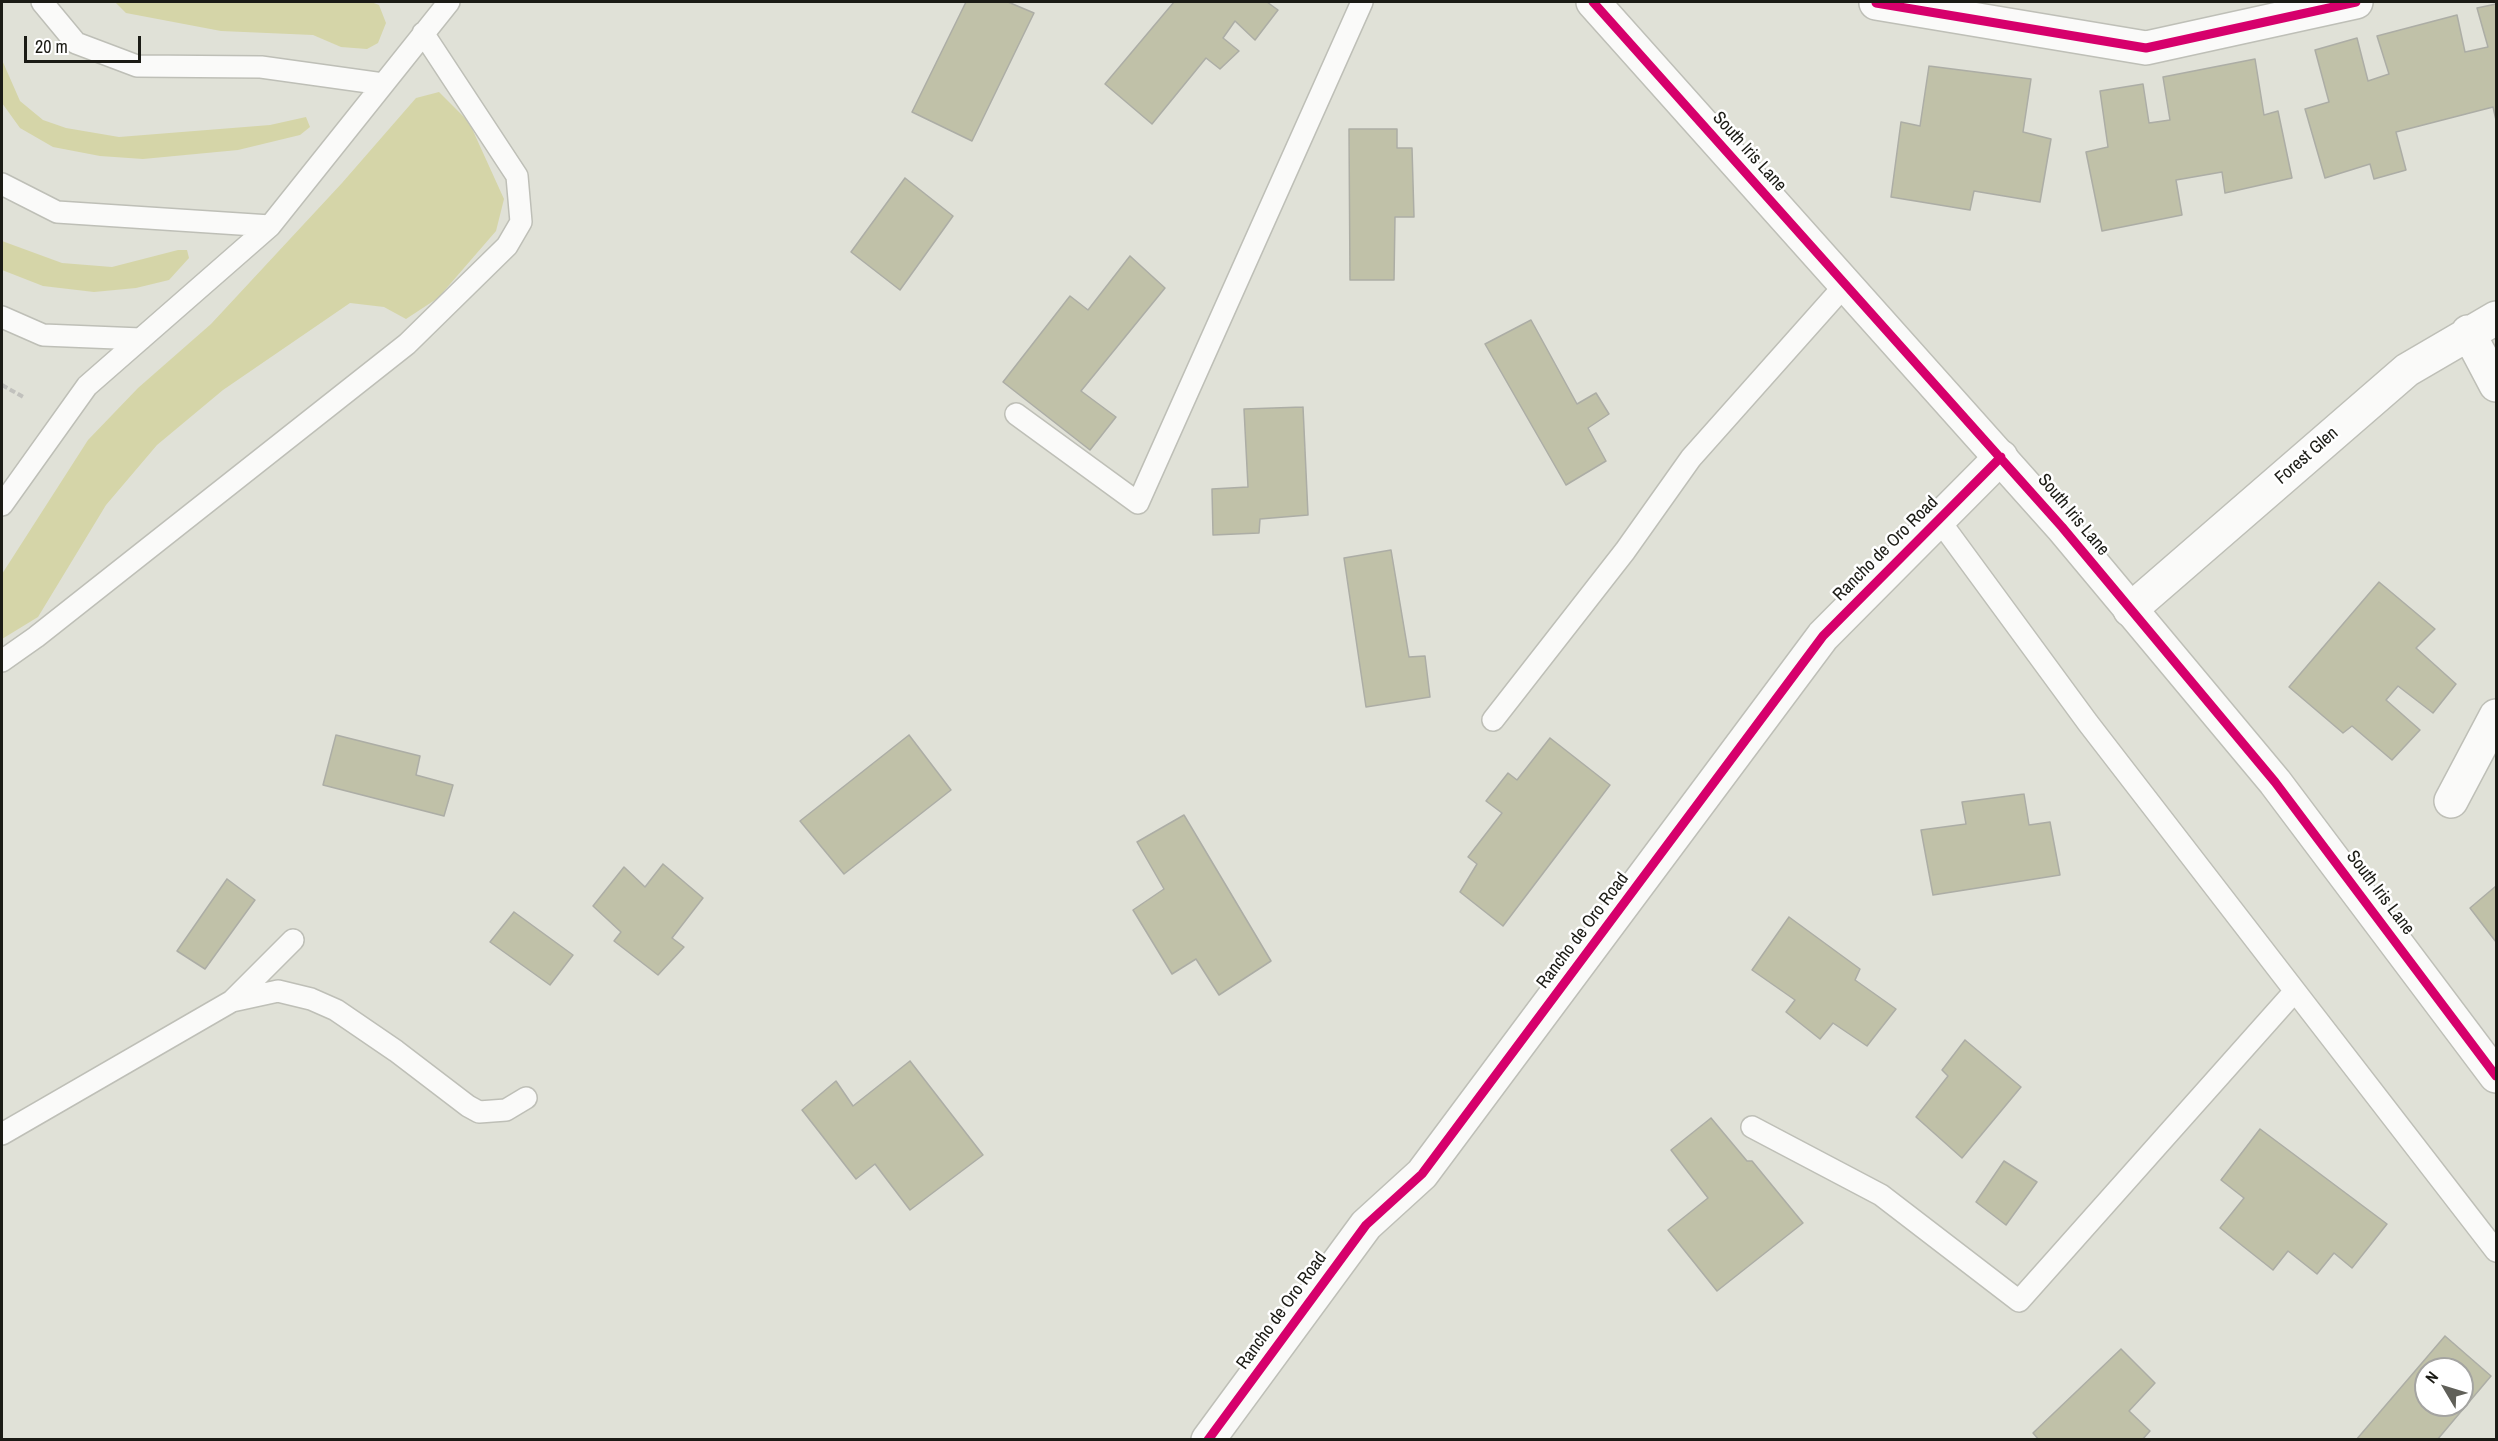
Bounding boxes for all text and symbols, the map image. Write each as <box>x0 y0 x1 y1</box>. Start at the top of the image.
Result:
scale bar <box>27 24 144 62</box>
text: 20 m <box>35 34 68 59</box>
street label: South Iris Lane <box>1707 108 1791 196</box>
street label: Forest Glen <box>2271 423 2343 489</box>
street label: South Iris Lane <box>2033 470 2113 560</box>
street label: Rancho de Oro Road <box>1829 492 1943 606</box>
street label: South Iris Lane <box>2341 847 2419 939</box>
street label: Rancho de Oro Road <box>1532 869 1634 993</box>
street label: Rancho de Oro Road <box>1232 1248 1332 1374</box>
north arrow <box>2414 1357 2474 1417</box>
text: N <box>2420 1367 2443 1388</box>

